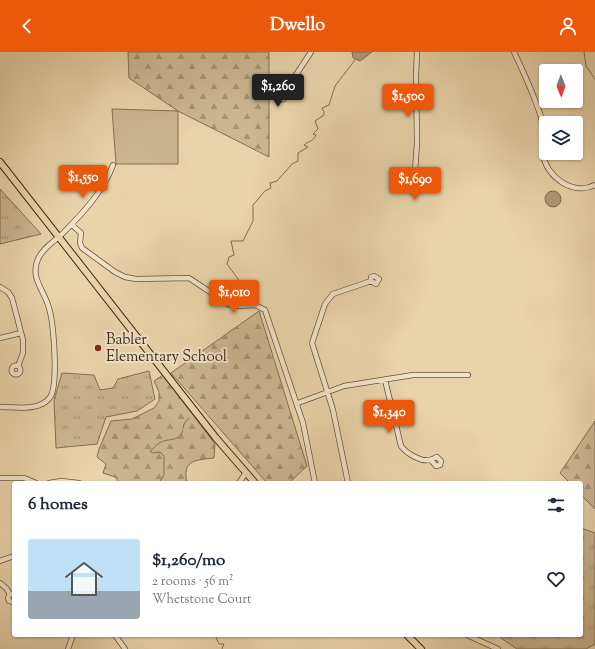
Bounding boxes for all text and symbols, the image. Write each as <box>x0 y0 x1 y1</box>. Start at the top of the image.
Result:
text: Dwello <box>270 13 325 39</box>
icon: back <box>16 15 38 37</box>
icon: person <box>557 15 579 37</box>
north arrow <box>539 64 583 108</box>
map controls <box>539 64 583 160</box>
pin: $1,260 <box>245 74 311 108</box>
text: $1,260 <box>261 78 295 96</box>
pin: $1,500 <box>375 84 441 118</box>
text: $1,500 <box>391 88 425 106</box>
button: layers <box>539 116 583 160</box>
pin: $1,550 <box>50 165 116 199</box>
pin: $1,690 <box>382 167 448 201</box>
text: $1,550 <box>68 169 98 187</box>
text: $1,690 <box>398 171 432 189</box>
pin: $1,010 <box>201 280 267 314</box>
text: $1,010 <box>218 284 250 302</box>
place label: Babler Elementary School <box>106 330 227 368</box>
marker: Babler Elementary School <box>93 343 103 353</box>
pin: $1,340 <box>356 400 422 434</box>
text: $1,340 <box>372 404 406 422</box>
text: 6 homes <box>28 493 88 517</box>
icon: filters <box>545 494 567 516</box>
text: $1,260/mo <box>152 549 225 573</box>
icon: home <box>60 555 108 603</box>
icon: heart <box>545 568 567 590</box>
text: 2 rooms · 56 m² <box>152 573 233 591</box>
text: Whetstone Court <box>152 591 251 609</box>

